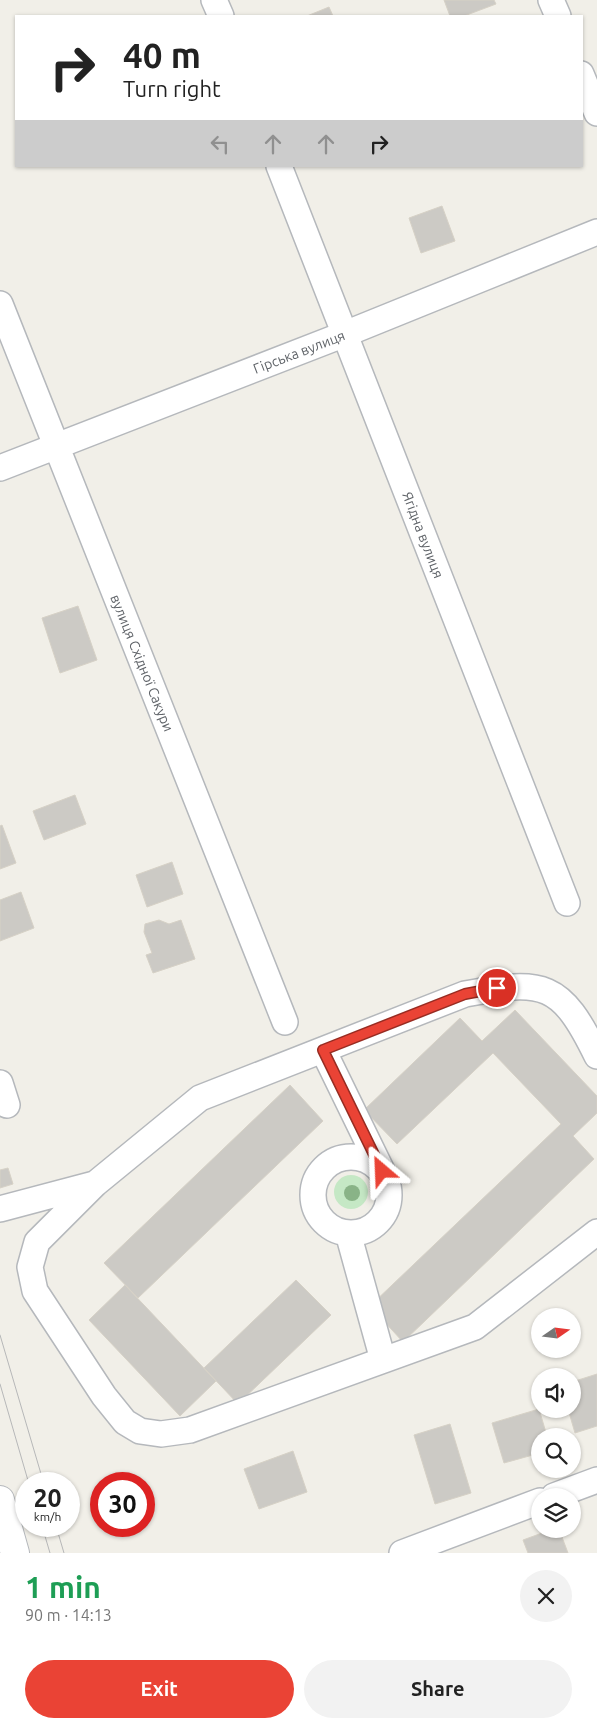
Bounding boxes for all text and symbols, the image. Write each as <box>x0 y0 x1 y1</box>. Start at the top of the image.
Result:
icon: right <box>40 35 105 100</box>
text: 40 m <box>123 35 201 75</box>
text: Turn right <box>123 76 221 101</box>
icon: left <box>206 130 234 158</box>
icon: ahead <box>259 130 287 158</box>
icon: ahead <box>312 130 340 158</box>
icon: right <box>365 130 393 158</box>
street label: Гірська вулиця <box>251 327 347 377</box>
street label: Ягідна вулиця <box>399 490 447 580</box>
street label: вулиця Східної Сакури <box>107 592 177 734</box>
pin <box>476 967 518 1009</box>
icon: arrive <box>483 974 511 1002</box>
position arrow <box>355 1144 407 1196</box>
north arrow <box>531 1308 581 1358</box>
map controls <box>531 1308 581 1538</box>
button: sound <box>531 1368 581 1418</box>
button: search <box>531 1428 581 1478</box>
speed limit sign: 30 <box>90 1472 155 1537</box>
text: 20 <box>33 1484 62 1512</box>
button: layers <box>531 1488 581 1538</box>
text: km/h <box>34 1510 61 1523</box>
text: 1 min <box>25 1570 101 1604</box>
button: close <box>520 1570 572 1622</box>
text: 90 m · 14:13 <box>25 1606 112 1624</box>
button: Exit <box>25 1660 294 1718</box>
button: Share <box>304 1660 572 1718</box>

